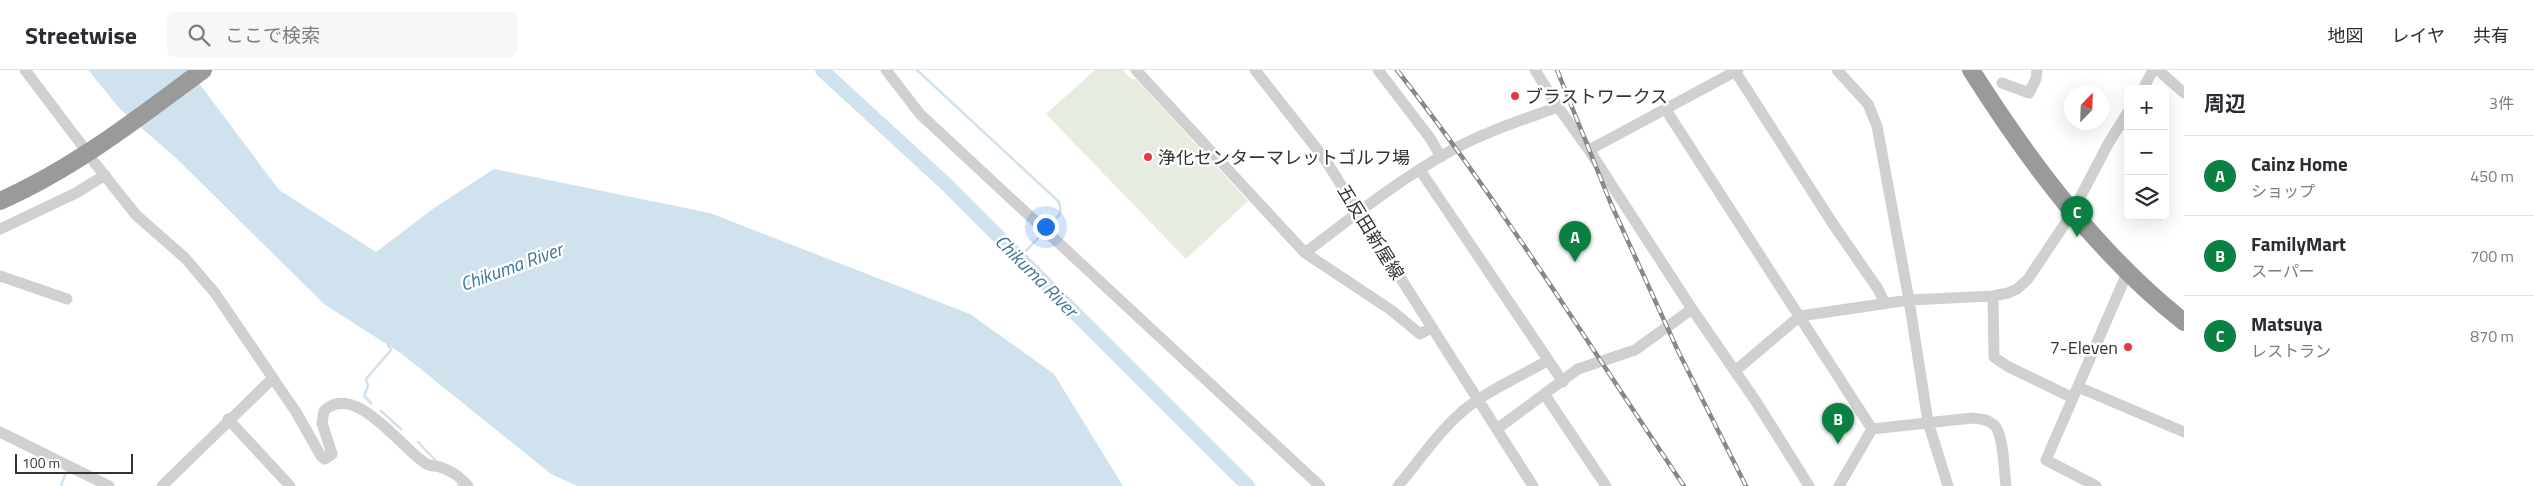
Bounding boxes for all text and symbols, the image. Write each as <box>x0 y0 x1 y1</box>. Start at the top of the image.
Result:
search box <box>167 12 517 57</box>
text: Streetwise <box>25 17 137 53</box>
text: ここで検索 <box>225 20 320 49</box>
icon: search <box>185 21 213 49</box>
text: 地図 <box>2328 22 2364 49</box>
text: レイヤ <box>2392 22 2445 49</box>
text: 共有 <box>2473 22 2509 49</box>
place label: ブラストワークス <box>1525 83 1668 110</box>
north arrow <box>2064 85 2109 130</box>
map controls <box>2124 85 2169 220</box>
button: + <box>2124 85 2169 130</box>
text: 周辺 <box>2204 87 2246 119</box>
marker: ブラストワークス <box>1509 90 1521 102</box>
text: 3件 <box>2489 91 2514 115</box>
button: − <box>2124 130 2169 175</box>
place label: 浄化センターマレットゴルフ場 <box>1158 144 1410 171</box>
text: Cainz Home <box>2251 149 2348 178</box>
marker: 浄化センターマレットゴルフ場 <box>1142 151 1154 163</box>
text: A <box>2215 164 2225 188</box>
text: 450 m <box>2470 164 2514 188</box>
button: layers <box>2124 175 2169 220</box>
street label: 五反田新屋線 <box>1331 179 1411 285</box>
text: ショップ <box>2251 179 2315 203</box>
pin: C <box>2061 196 2093 237</box>
your location <box>1033 214 1059 240</box>
pin: A <box>1559 221 1591 262</box>
water label: Chikuma River <box>989 227 1087 325</box>
text: FamilyMart <box>2251 229 2346 258</box>
water label: Chikuma River <box>456 233 568 298</box>
text: B <box>2215 244 2225 268</box>
text: 700 m <box>2470 244 2514 268</box>
text: スーパー <box>2251 259 2315 283</box>
text: Matsuya <box>2251 309 2322 338</box>
text: C <box>2216 324 2224 348</box>
text: 870 m <box>2470 324 2514 348</box>
place label: 7-Eleven <box>2050 334 2118 361</box>
text: レストラン <box>2251 339 2331 363</box>
marker: 7-Eleven <box>2122 341 2134 353</box>
pin: B <box>1822 403 1854 444</box>
scale bar <box>15 451 132 474</box>
text: 100 m <box>22 452 60 473</box>

